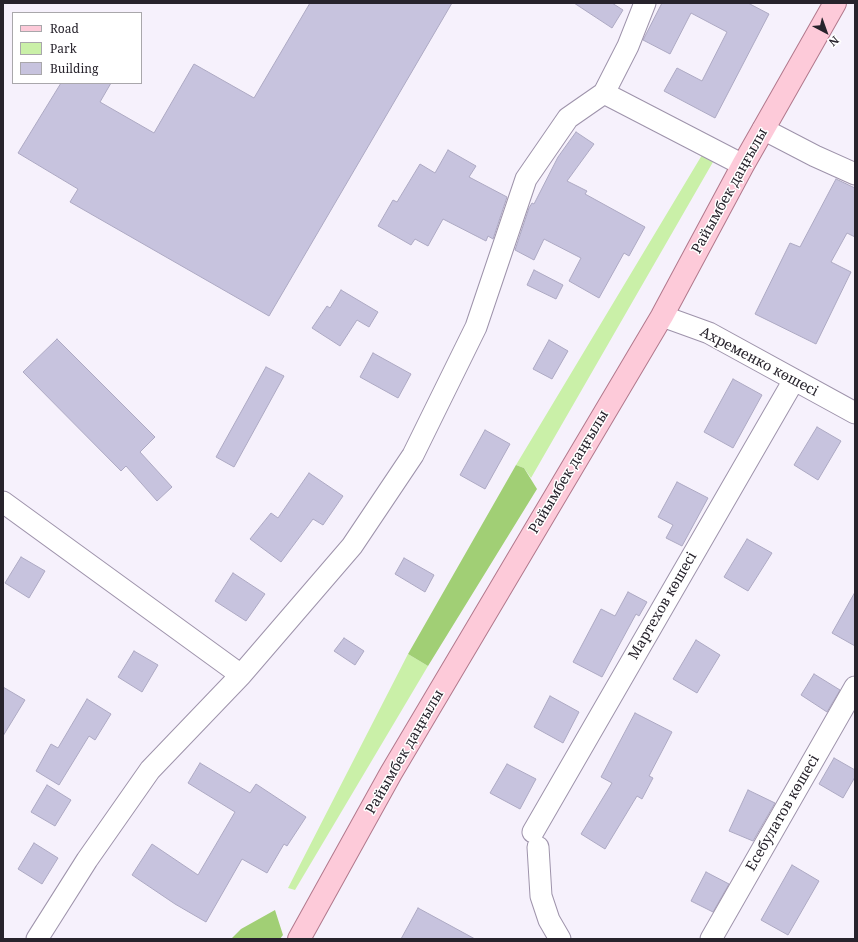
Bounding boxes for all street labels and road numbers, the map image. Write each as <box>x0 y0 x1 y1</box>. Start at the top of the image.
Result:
street label: Райымбек даңғылы <box>689 125 771 257</box>
street label: Ахременко көшесі <box>697 324 821 400</box>
street label: Райымбек даңғылы <box>526 407 612 537</box>
street label: Мартехов көшесі <box>625 549 701 663</box>
street label: Райымбек даңғылы <box>363 687 447 817</box>
street label: Есебулатов көшесі <box>743 752 823 874</box>

